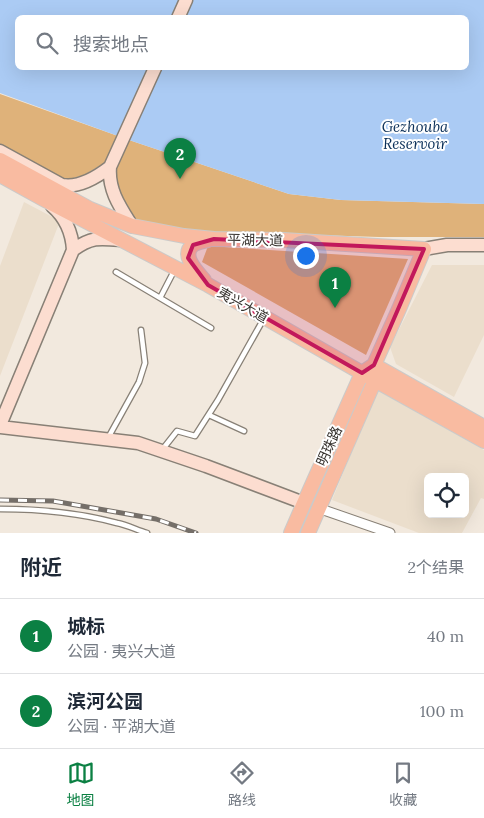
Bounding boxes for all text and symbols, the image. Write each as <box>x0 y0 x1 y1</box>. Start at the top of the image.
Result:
search box <box>15 15 469 70</box>
icon: search <box>33 29 61 57</box>
text: 搜索地点 <box>73 32 149 56</box>
water label: Gezhouba Reservoir <box>382 117 449 153</box>
pin: 2 <box>164 138 196 179</box>
street label: 平湖大道 <box>227 231 283 249</box>
your location <box>293 243 319 269</box>
pin: 1 <box>319 267 351 308</box>
street label: 夷兴大道 <box>214 283 272 327</box>
street label: 明珠路 <box>312 423 346 469</box>
map controls <box>424 473 469 518</box>
button: locate <box>424 473 469 518</box>
text: 附近 <box>20 554 62 581</box>
text: 2个结果 <box>407 557 464 577</box>
text: 城标 <box>67 614 105 638</box>
text: 1 <box>33 626 39 646</box>
text: 40 m <box>427 626 464 646</box>
text: 公园 · 夷兴大道 <box>67 641 175 661</box>
text: 滨河公园 <box>67 689 143 713</box>
text: 2 <box>32 701 40 721</box>
text: 100 m <box>420 701 464 721</box>
text: 公园 · 平湖大道 <box>67 716 175 736</box>
tab: 地图 <box>67 759 95 809</box>
tab: 路线 <box>228 759 256 809</box>
tab: 收藏 <box>389 759 417 809</box>

